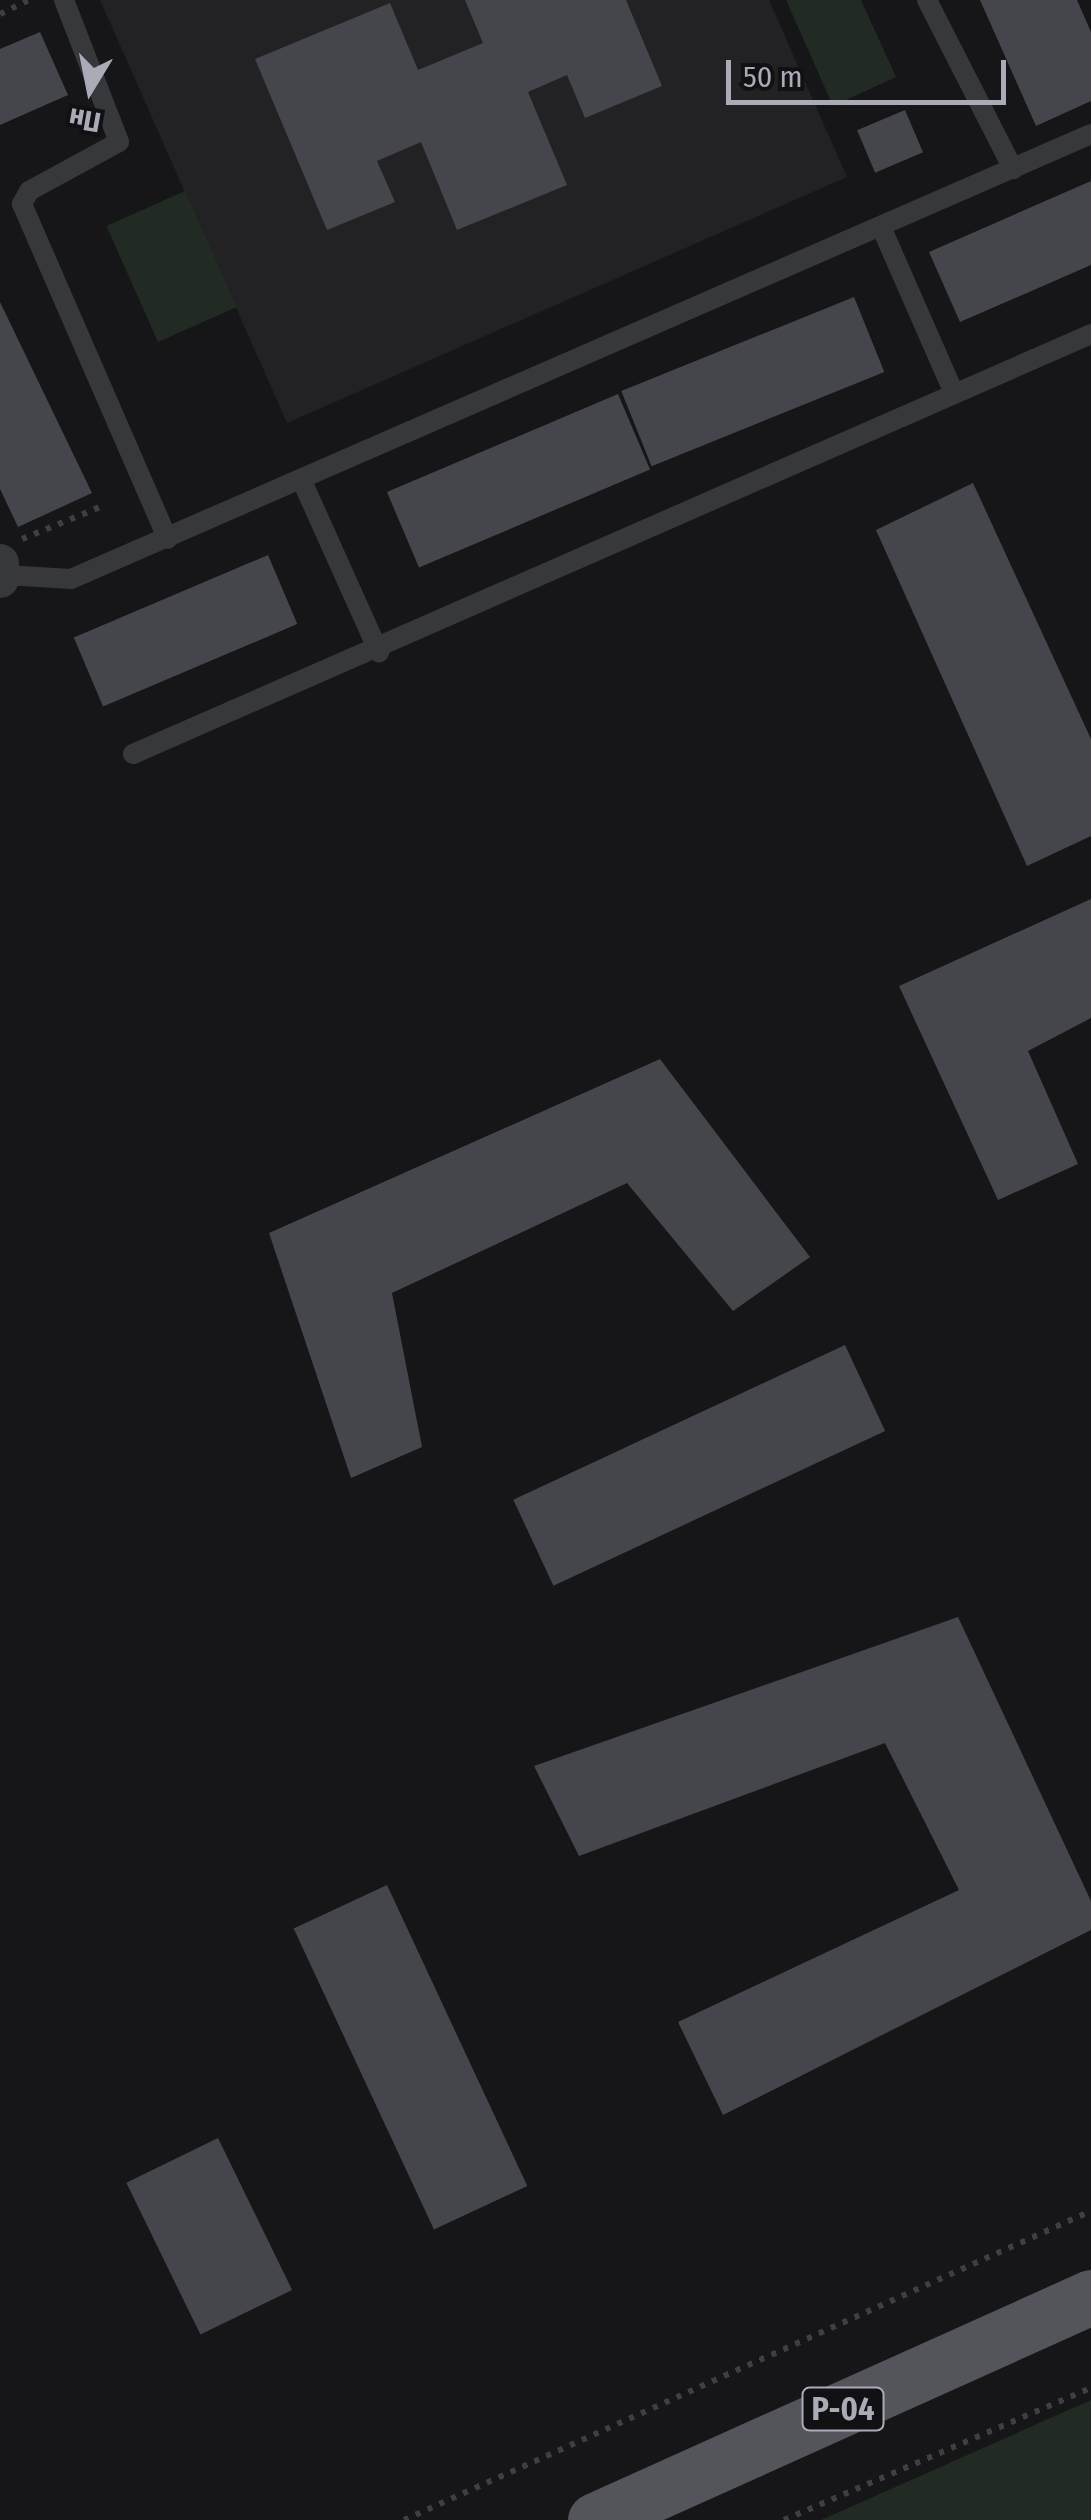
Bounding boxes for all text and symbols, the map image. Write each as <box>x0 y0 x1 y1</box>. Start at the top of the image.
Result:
north arrow <box>40 40 140 140</box>
scale bar <box>731 40 1011 102</box>
text: 50 m <box>743 59 803 95</box>
text: Пн <box>66 101 103 139</box>
road number: Р-04 <box>800 2382 886 2436</box>

